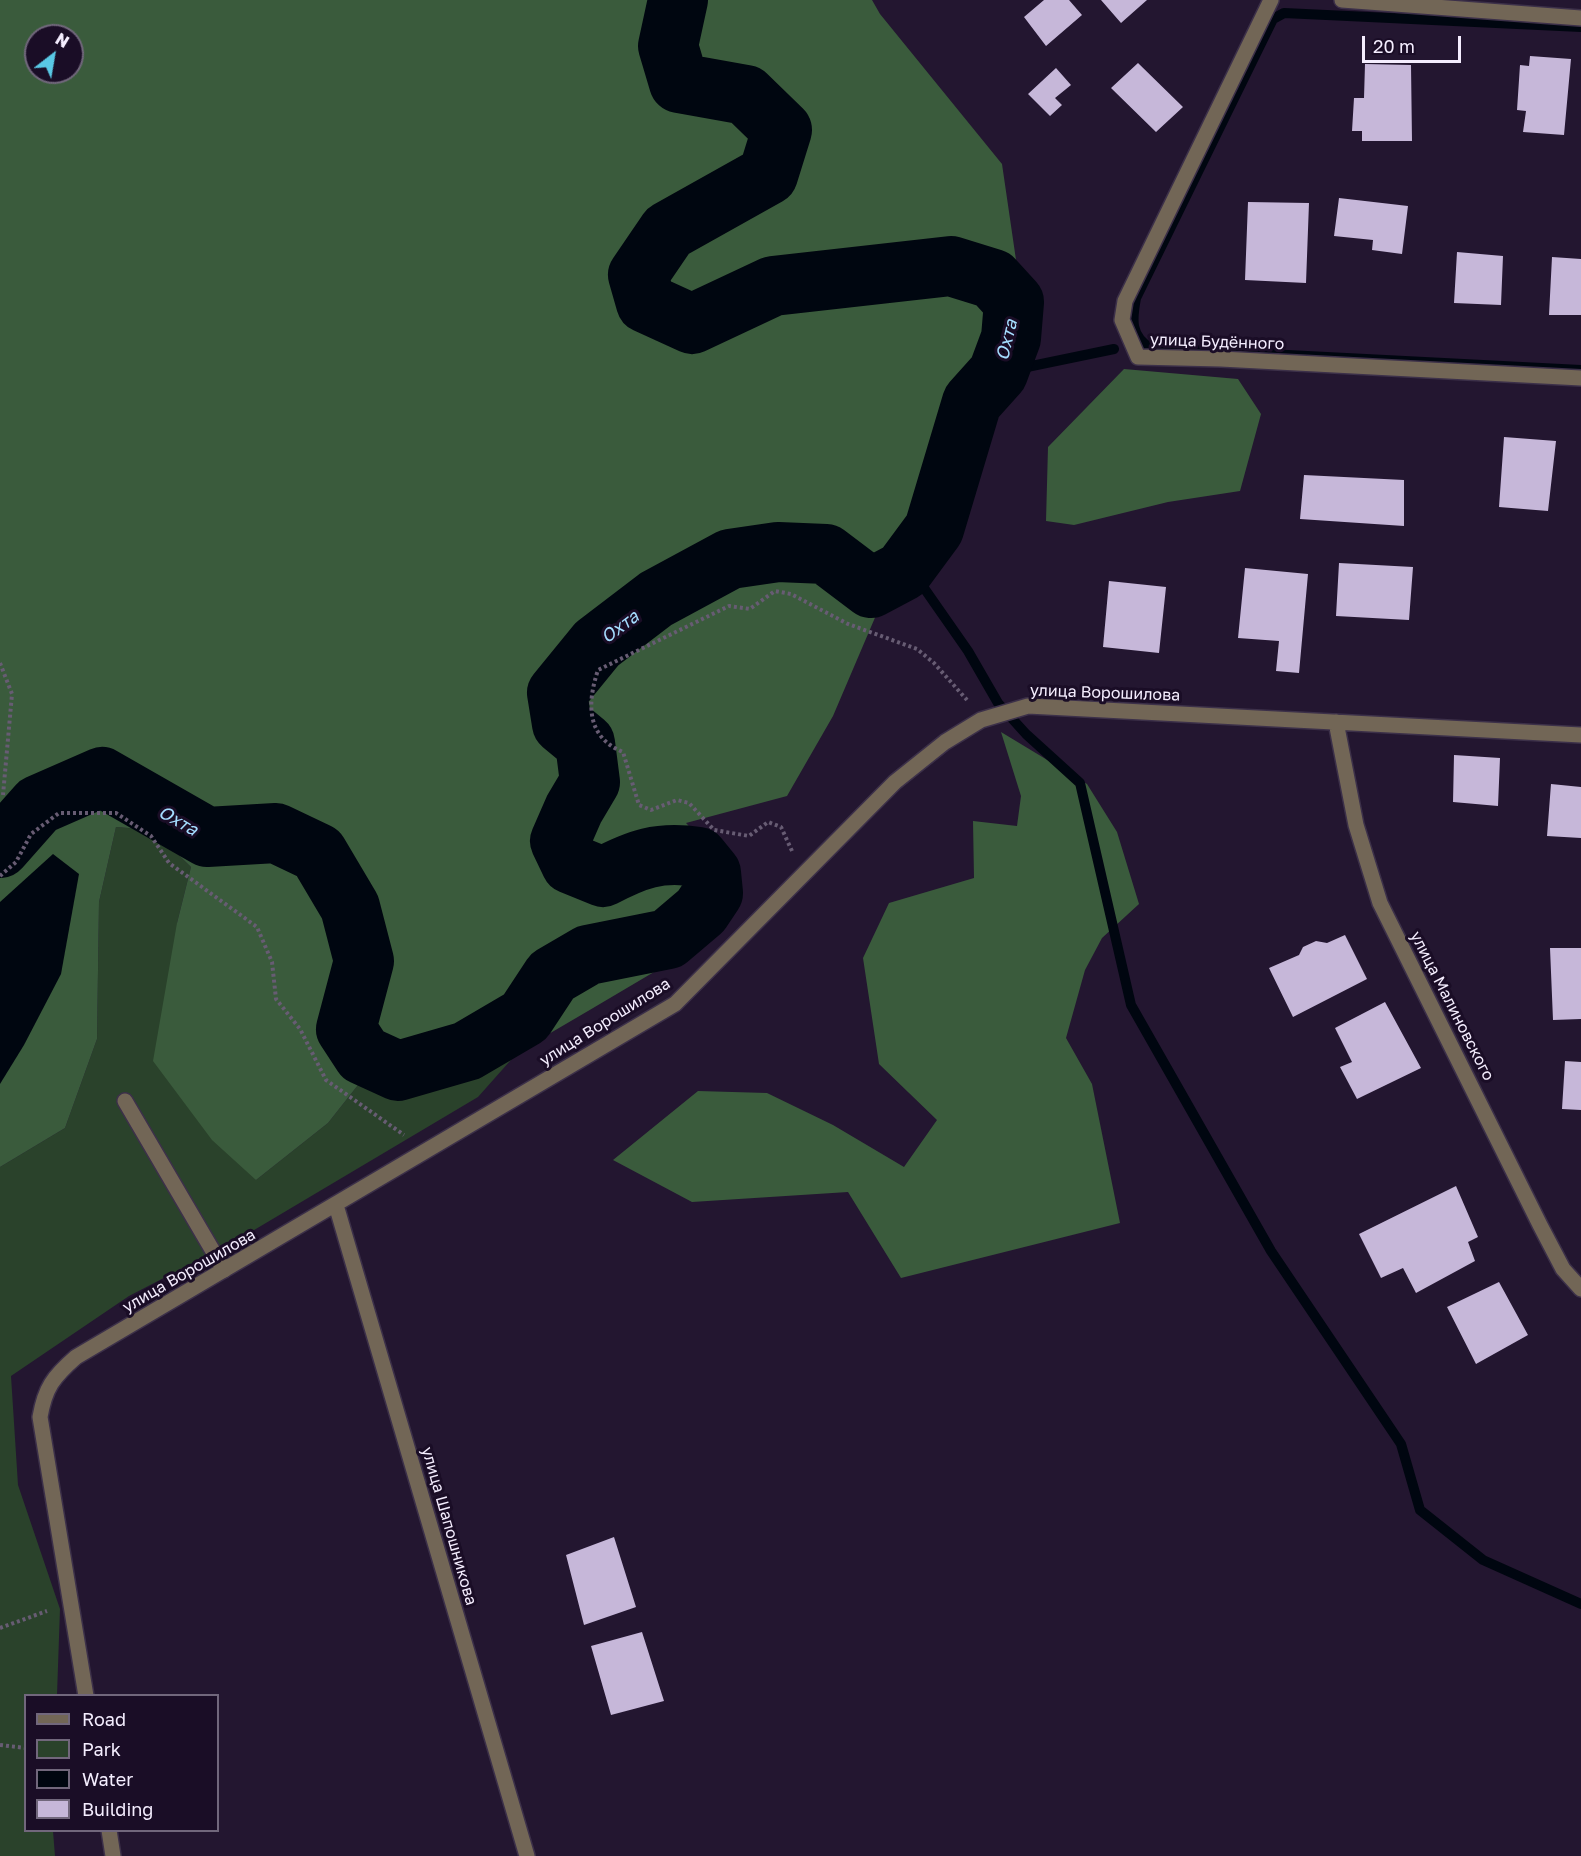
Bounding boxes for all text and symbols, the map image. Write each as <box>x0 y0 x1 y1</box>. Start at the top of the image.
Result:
north arrow <box>24 24 84 84</box>
scale bar <box>1365 24 1464 62</box>
text: N <box>52 29 73 52</box>
text: 20 m <box>1373 35 1415 57</box>
water label: Охта <box>992 317 1022 363</box>
street label: улица Будённого <box>1150 330 1284 354</box>
water label: Охта <box>597 606 643 648</box>
street label: улица Ворошилова <box>1030 681 1180 705</box>
water label: Охта <box>155 801 201 841</box>
street label: улица Малиновского <box>1406 928 1498 1084</box>
street label: улица Ворошилова <box>536 974 674 1070</box>
street label: улица Ворошилова <box>119 1225 259 1317</box>
street label: улица Шапошникова <box>417 1445 481 1607</box>
legend <box>24 1694 219 1832</box>
text: Road <box>82 1708 126 1730</box>
text: Park <box>82 1738 121 1760</box>
text: Water <box>82 1768 133 1790</box>
text: Building <box>82 1798 153 1820</box>

